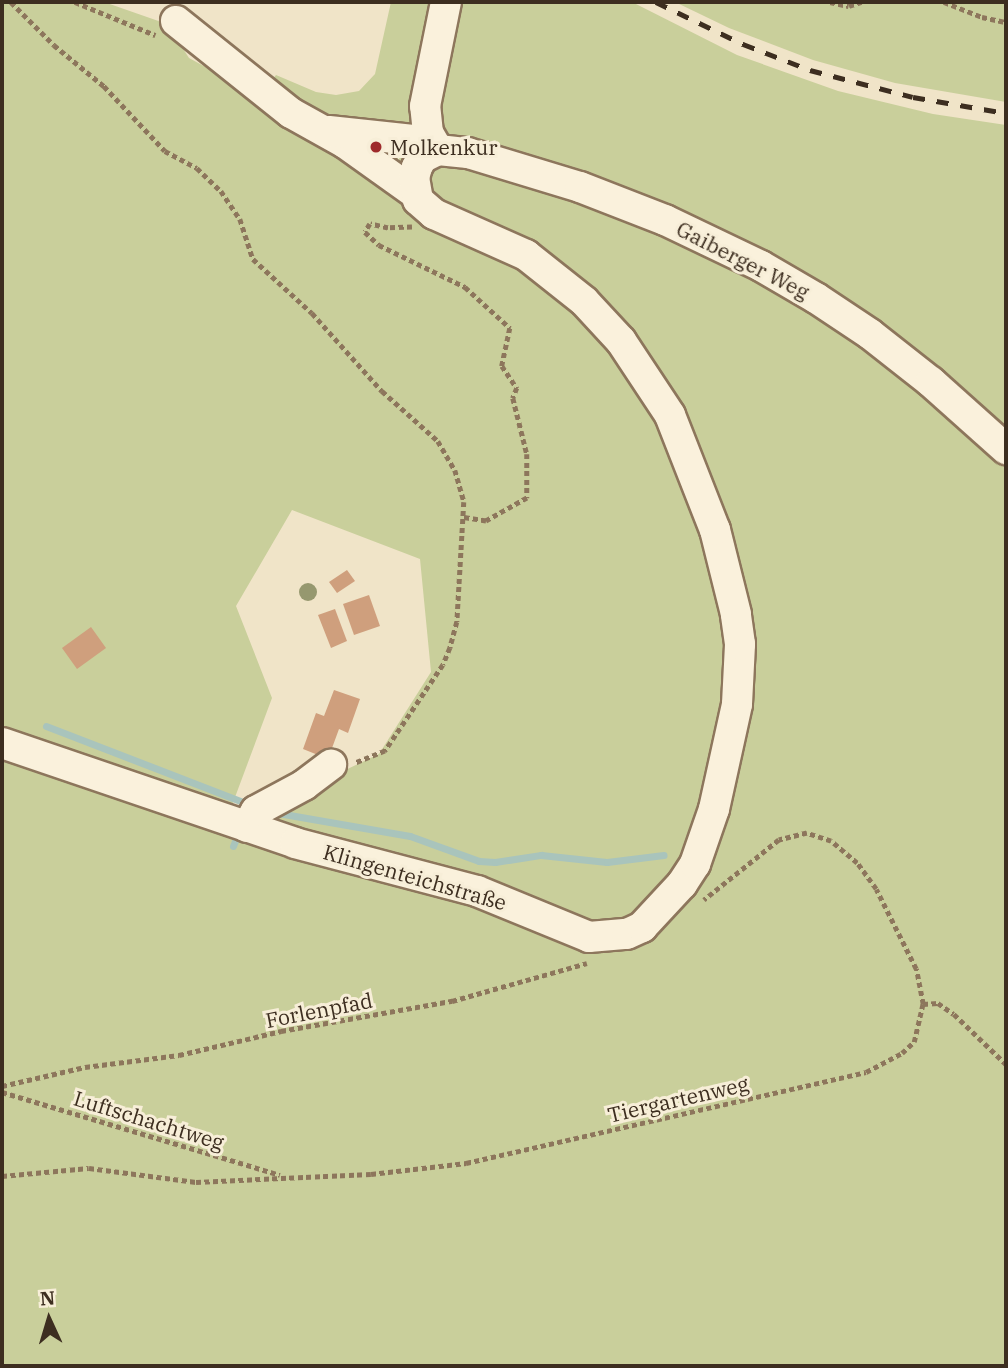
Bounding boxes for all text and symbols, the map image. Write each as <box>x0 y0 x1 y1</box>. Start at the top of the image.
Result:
place label: Molkenkur <box>390 134 497 160</box>
marker: Molkenkur <box>368 139 384 155</box>
street label: Gaiberger Weg <box>672 216 814 304</box>
street label: Klingenteichstraße <box>321 839 509 915</box>
street label: Forlenpfad <box>263 987 375 1033</box>
street label: Tiergartenweg <box>605 1071 751 1127</box>
street label: Luftschachtweg <box>71 1085 227 1155</box>
north arrow <box>14 1284 84 1354</box>
text: N <box>39 1286 56 1311</box>

